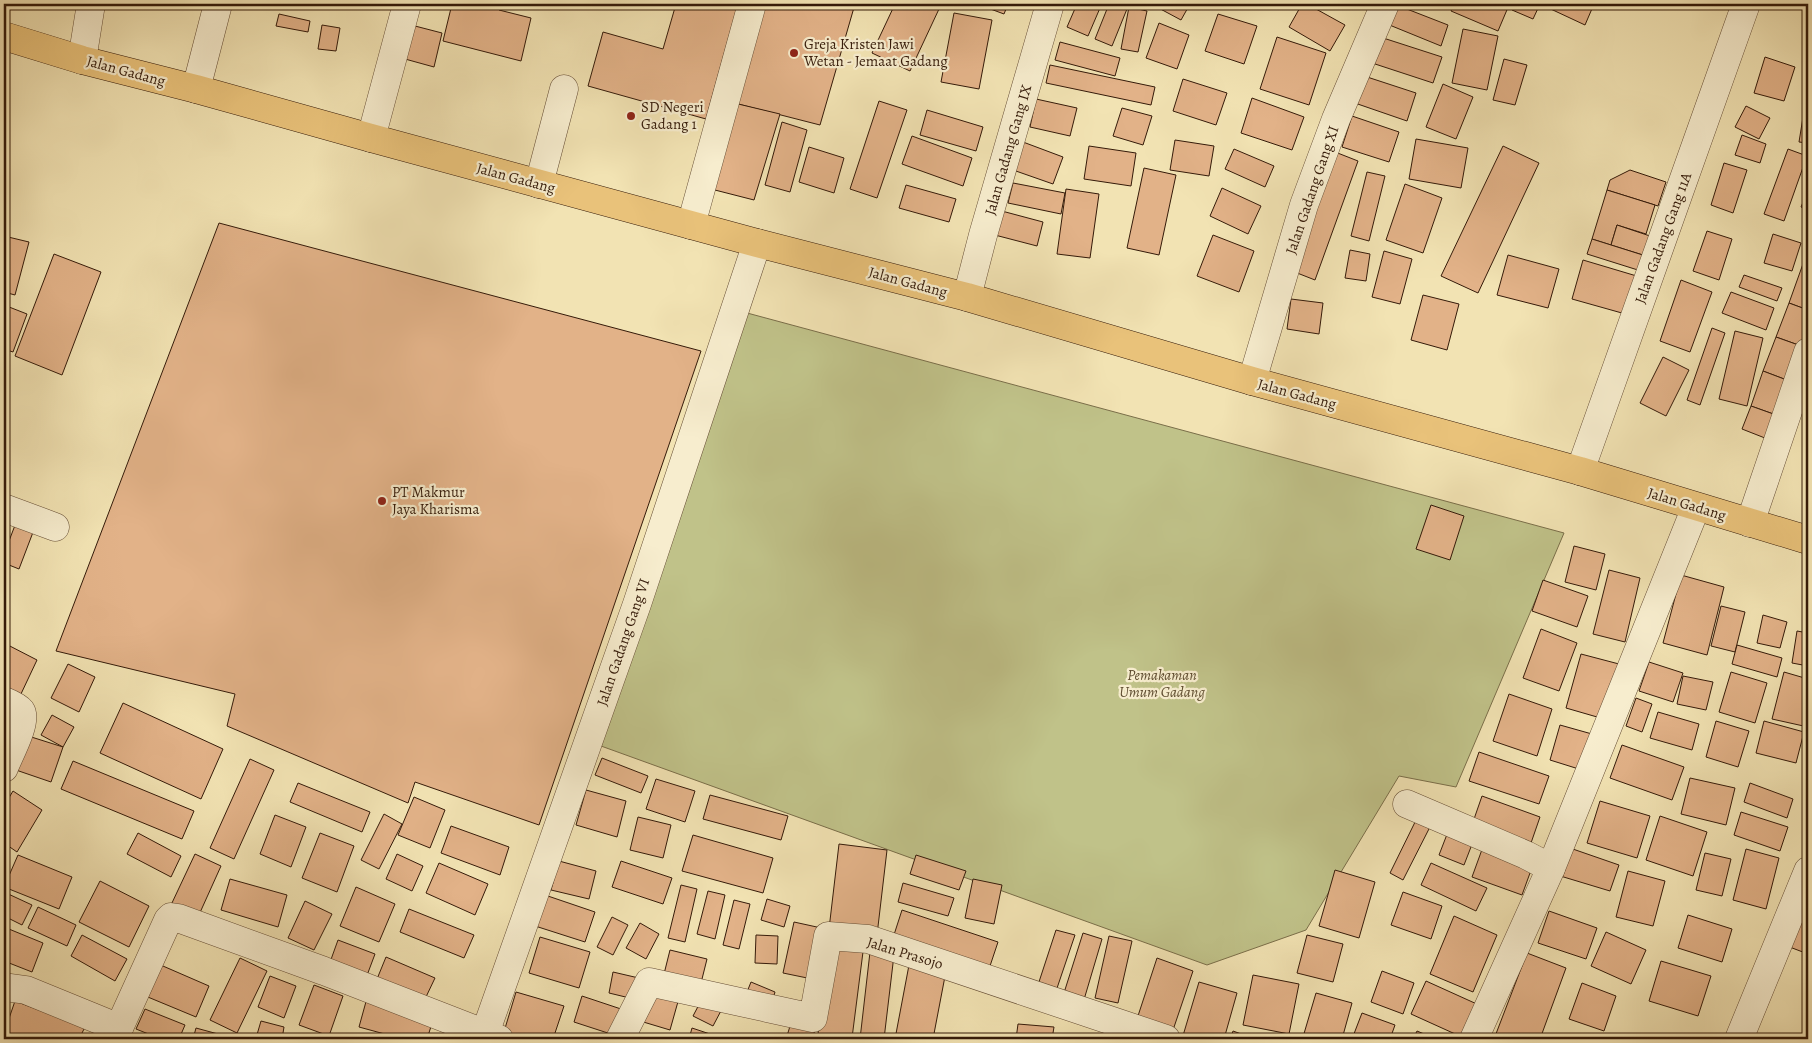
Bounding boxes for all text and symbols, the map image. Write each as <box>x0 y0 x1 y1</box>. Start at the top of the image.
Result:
place label: Greja Kristen Jawi Wetan - Jemaat Gadang <box>803 34 948 71</box>
marker: Greja Kristen Jawi Wetan - Jemaat Gadang <box>788 47 800 59</box>
street label: Jalan Gadang <box>84 51 168 91</box>
street label: Jalan Gadang Gang IX <box>980 82 1036 217</box>
place label: SD Negeri Gadang 1 <box>641 97 704 134</box>
marker: SD Negeri Gadang 1 <box>625 110 637 122</box>
street label: Jalan Gadang Gang XI <box>1281 123 1343 257</box>
street label: Jalan Gadang <box>474 158 558 198</box>
street label: Jalan Gadang Gang 11A <box>1630 169 1696 306</box>
street label: Jalan Gadang <box>866 262 950 302</box>
street label: Jalan Gadang <box>1255 374 1339 414</box>
place label: PT Makmur Jaya Kharisma <box>392 482 479 519</box>
street label: Jalan Gadang <box>1645 483 1729 526</box>
marker: PT Makmur Jaya Kharisma <box>376 495 388 507</box>
street label: Jalan Gadang Gang VI <box>592 575 654 709</box>
park label: Pemakaman Umum Gadang <box>1119 665 1205 702</box>
street label: Jalan Prasojo <box>864 932 946 974</box>

